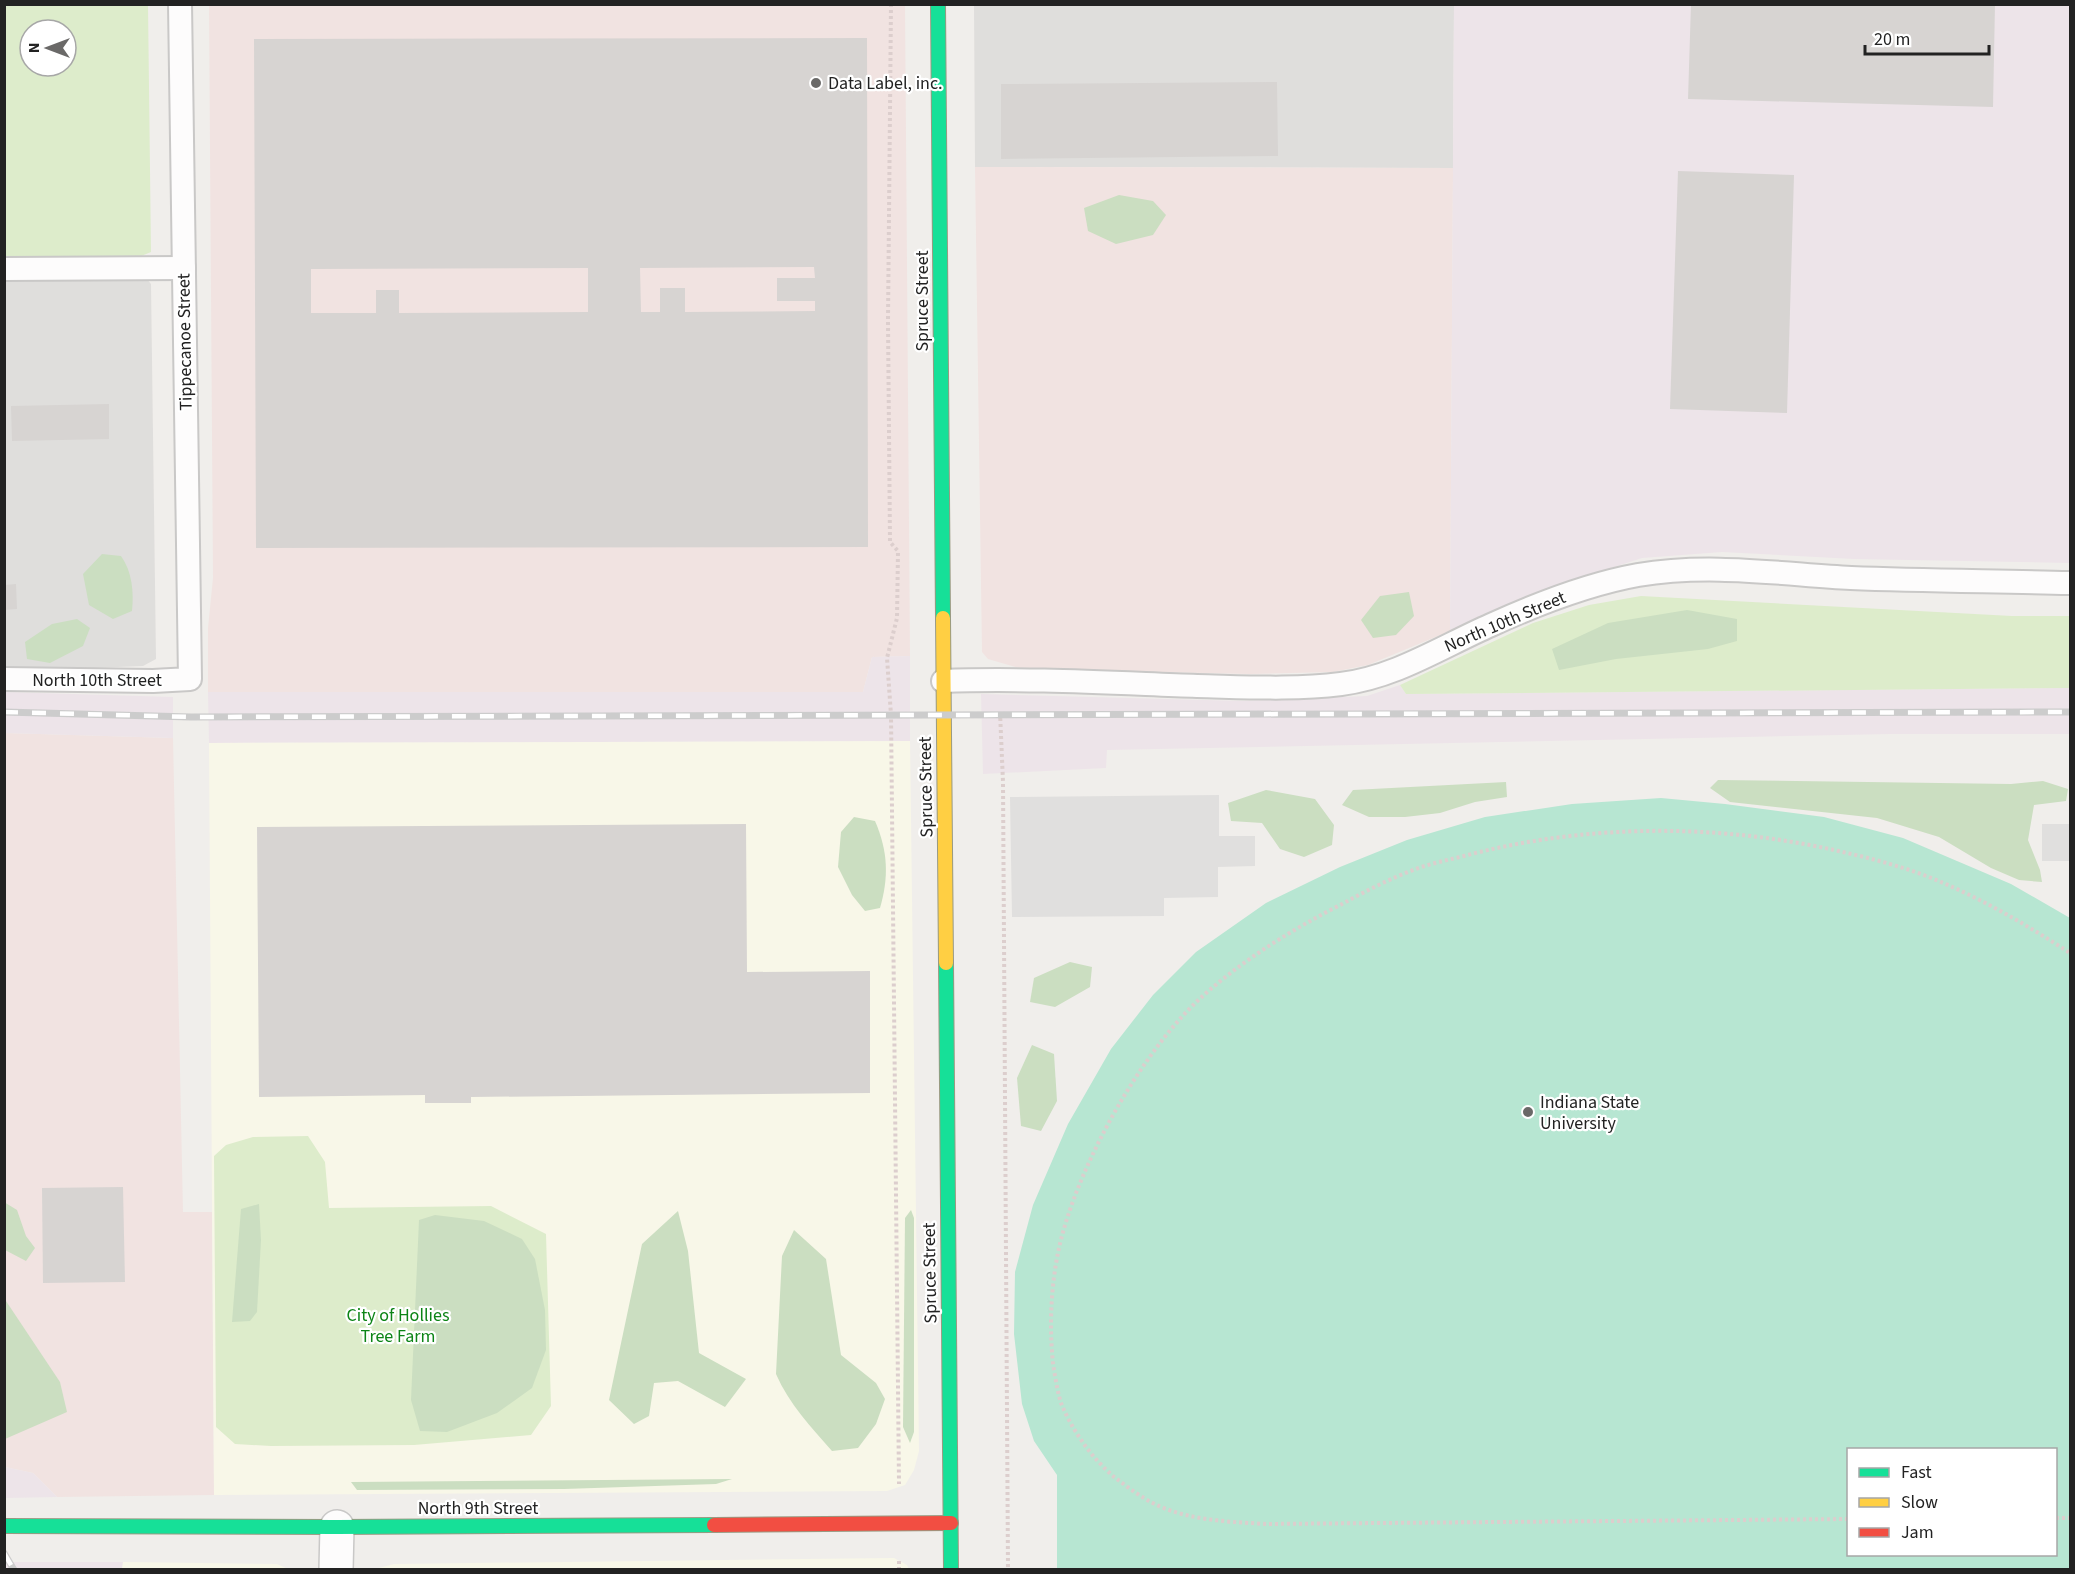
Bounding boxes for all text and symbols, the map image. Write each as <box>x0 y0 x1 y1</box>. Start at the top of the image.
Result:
north arrow <box>18 18 78 78</box>
scale bar <box>1865 18 1990 56</box>
text: 20 m <box>1874 27 1910 52</box>
text: N <box>23 43 45 53</box>
place label: Data Label, inc. <box>828 71 943 96</box>
marker: Data Label, inc. <box>809 76 823 90</box>
street label: Spruce Street <box>910 250 935 352</box>
street label: Tippecanoe Street <box>171 273 199 411</box>
street label: North 10th Street <box>1440 585 1570 659</box>
street label: North 10th Street <box>32 668 162 693</box>
street label: Spruce Street <box>913 736 939 838</box>
place label: Indiana State University <box>1540 1090 1639 1136</box>
marker: Indiana State University <box>1521 1105 1535 1119</box>
street label: Spruce Street <box>917 1222 943 1324</box>
park label: City of Hollies Tree Farm <box>347 1303 449 1349</box>
legend <box>1847 1448 2057 1556</box>
text: Fast <box>1901 1460 1932 1485</box>
text: Slow <box>1901 1490 1938 1515</box>
street label: North 9th Street <box>418 1496 538 1521</box>
text: Jam <box>1901 1520 1934 1545</box>

